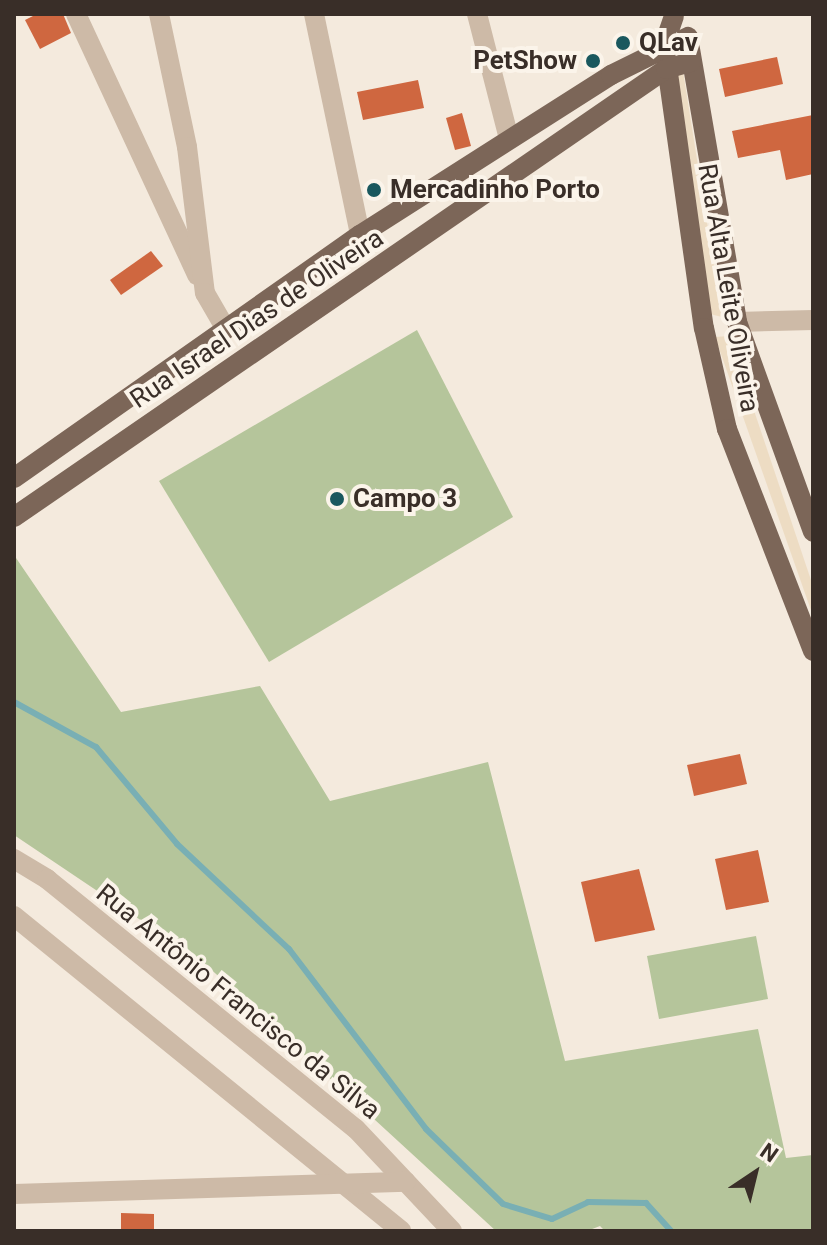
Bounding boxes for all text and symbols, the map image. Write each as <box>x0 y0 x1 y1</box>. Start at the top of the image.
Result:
place label: QLav <box>639 27 698 59</box>
marker: QLav <box>614 34 632 52</box>
place label: PetShow <box>473 45 577 77</box>
marker: PetShow <box>584 52 602 70</box>
street label: Rua Alta Leite Oliveira <box>691 161 765 415</box>
place label: Mercadinho Porto <box>390 174 600 206</box>
marker: Mercadinho Porto <box>365 181 383 199</box>
street label: Rua Israel Dias de Oliveira <box>125 223 389 415</box>
place label: Campo 3 <box>353 483 457 515</box>
marker: Campo 3 <box>328 490 346 508</box>
street label: Rua Antônio Francisco da Silva <box>90 878 386 1126</box>
north arrow <box>715 1133 795 1213</box>
text: N <box>756 1138 783 1168</box>

